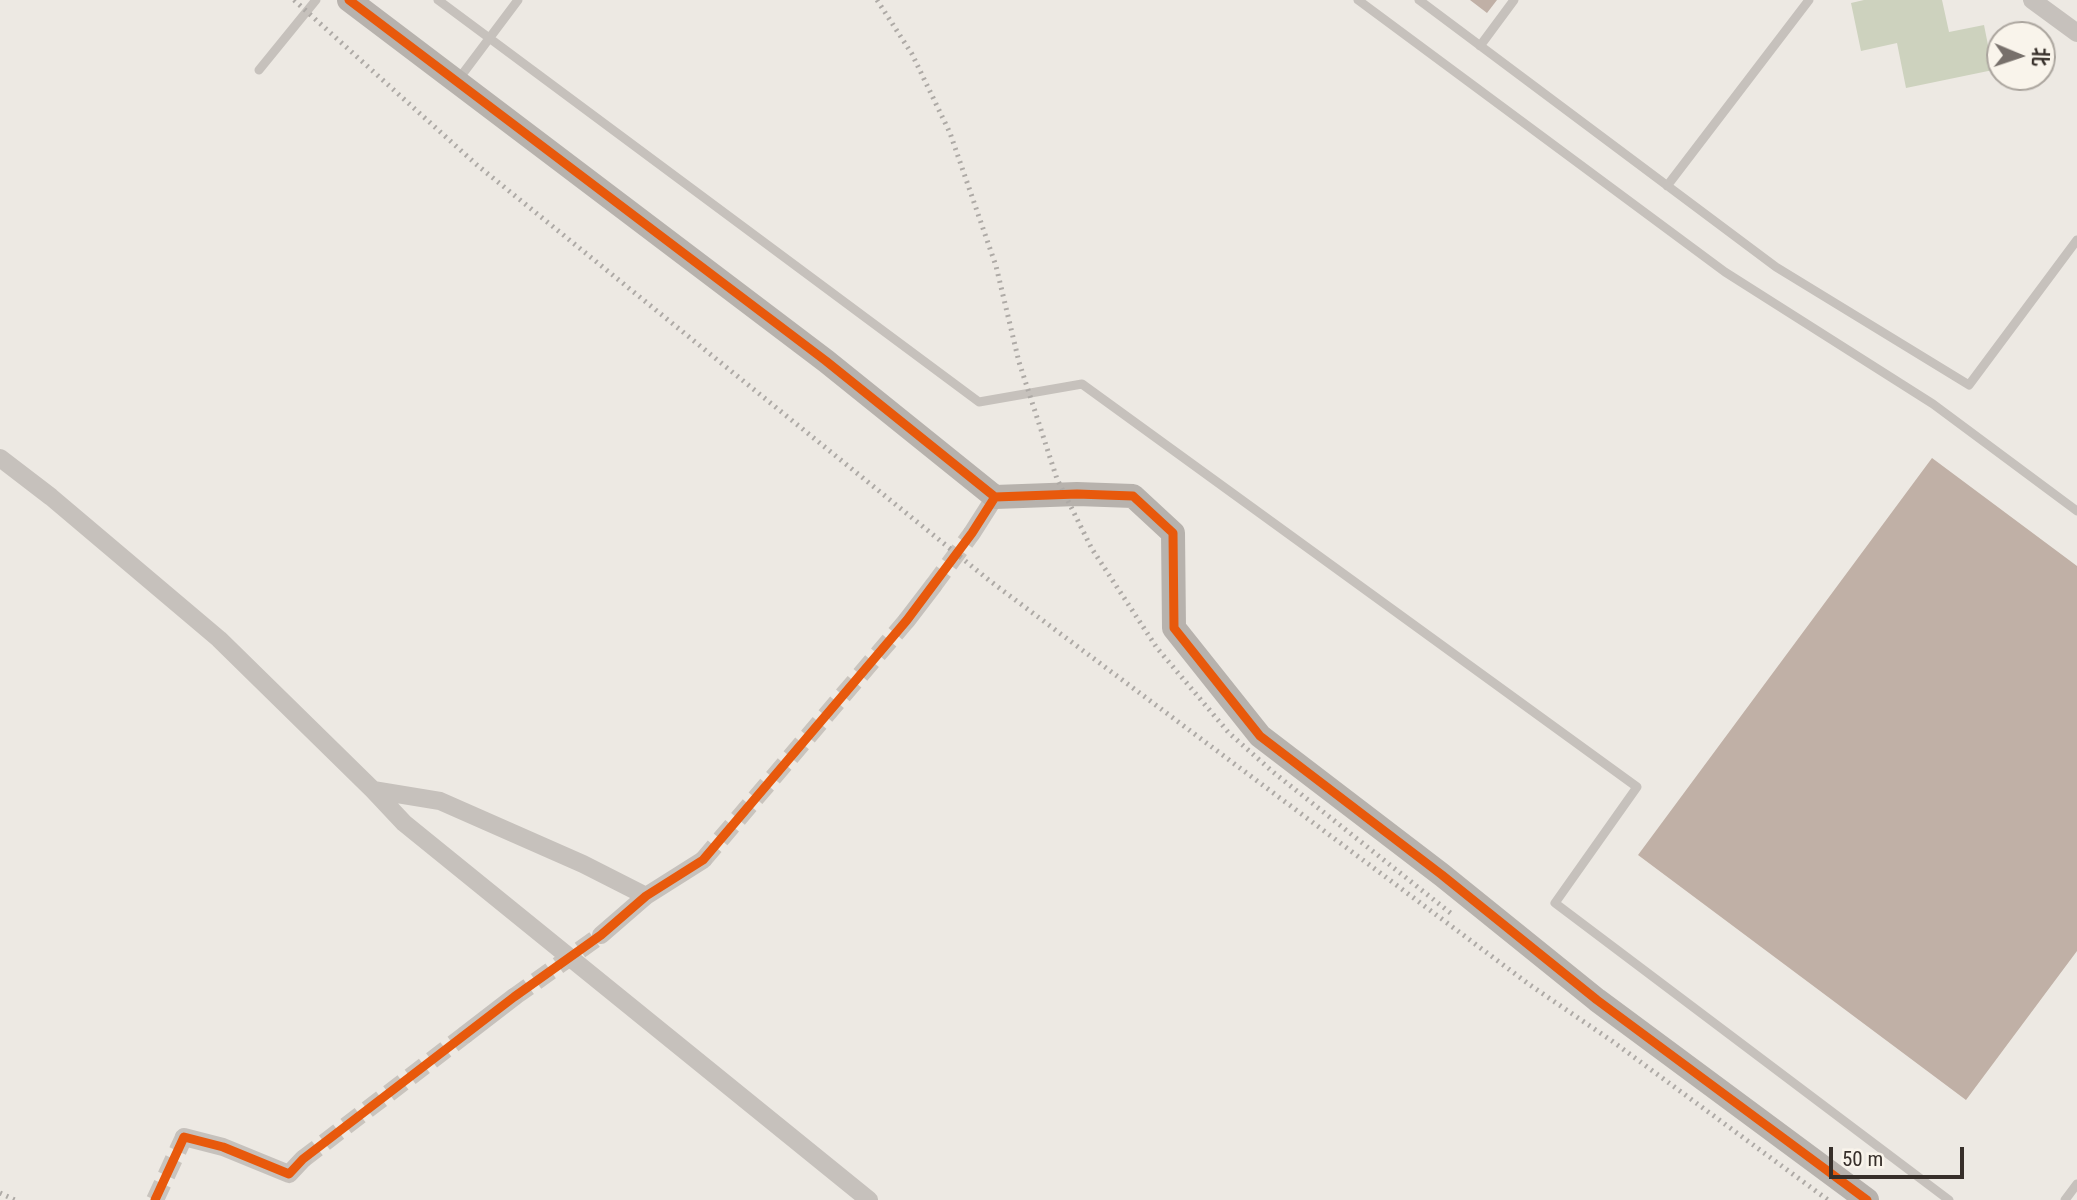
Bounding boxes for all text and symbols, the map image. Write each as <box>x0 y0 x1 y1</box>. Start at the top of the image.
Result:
north arrow <box>1986 21 2056 91</box>
text: 北 <box>2029 47 2052 67</box>
scale bar <box>1832 1134 1967 1178</box>
text: 50 m <box>1842 1147 1883 1171</box>

